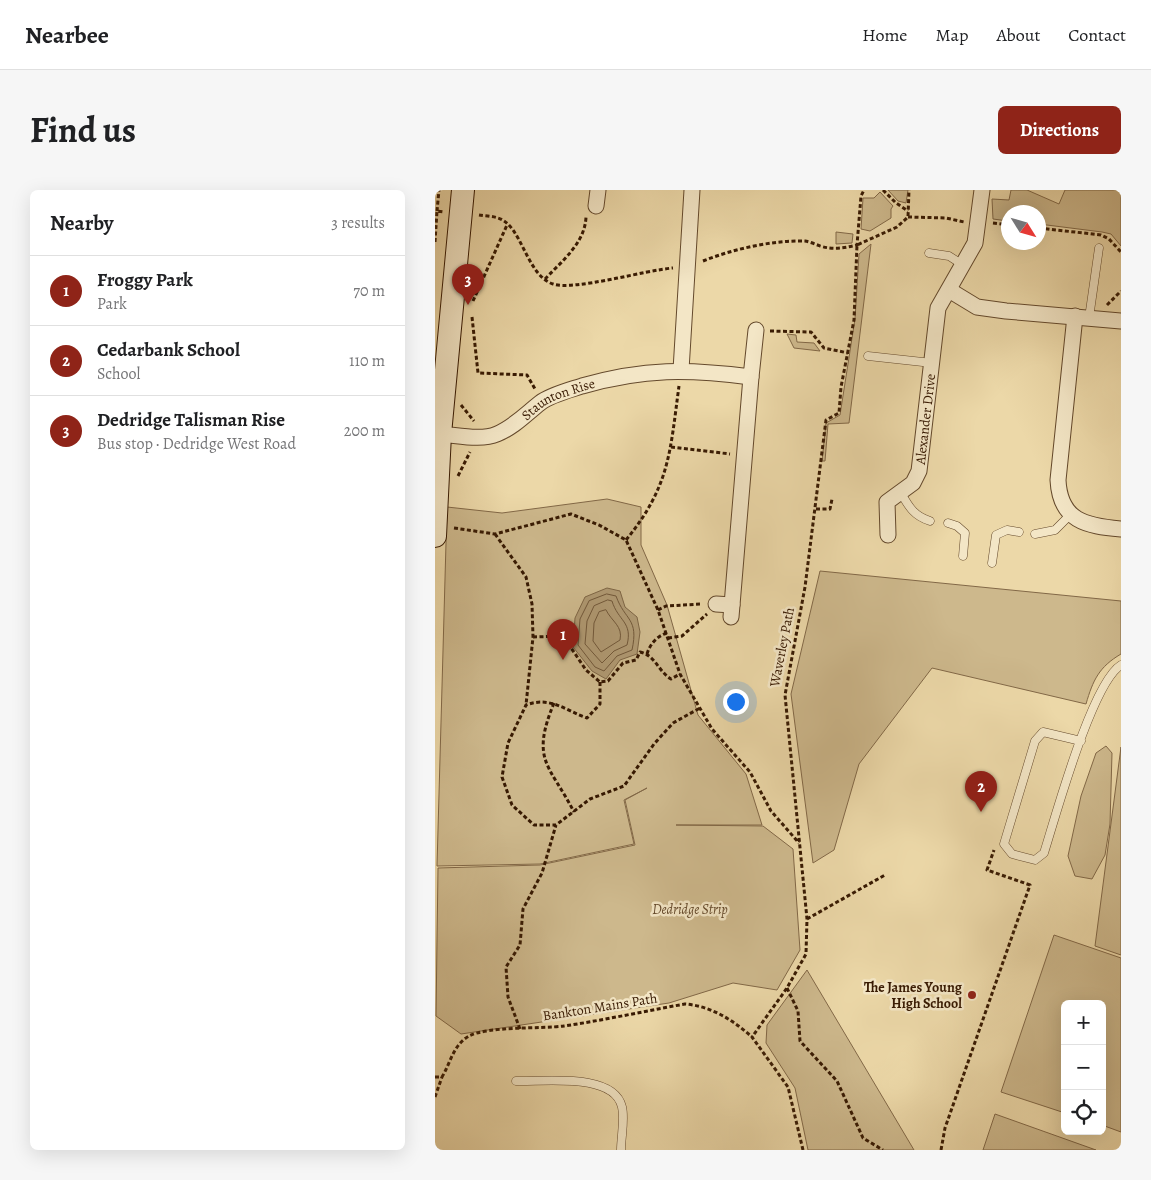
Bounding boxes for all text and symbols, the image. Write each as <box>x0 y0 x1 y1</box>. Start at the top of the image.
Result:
text: Nearbee <box>25 19 109 51</box>
text: Home <box>862 23 907 47</box>
text: Map <box>935 23 968 47</box>
text: About <box>996 23 1040 47</box>
text: Contact <box>1068 23 1126 47</box>
text: Find us <box>30 106 136 154</box>
button: Directions <box>998 106 1121 154</box>
north arrow <box>1001 205 1046 250</box>
text: Nearby <box>50 209 113 237</box>
text: 3 results <box>331 212 385 234</box>
pin: 3 <box>452 264 484 305</box>
text: Froggy Park <box>97 267 193 293</box>
text: 1 <box>63 280 69 302</box>
text: 70 m <box>353 280 385 302</box>
text: Park <box>97 293 127 315</box>
text: Cedarbank School <box>97 337 240 363</box>
text: 2 <box>62 350 70 372</box>
text: 110 m <box>349 350 385 372</box>
text: School <box>97 363 140 385</box>
street label: Staunton Rise <box>517 373 597 424</box>
street label: Alexander Drive <box>910 373 940 466</box>
text: Dedridge Talisman Rise <box>97 407 285 433</box>
text: 3 <box>63 420 69 442</box>
text: 200 m <box>344 420 385 442</box>
text: Bus stop · Dedridge West Road <box>97 433 296 455</box>
street label: Waverley Path <box>765 605 799 689</box>
pin: 1 <box>547 619 579 660</box>
your location <box>723 689 749 715</box>
pin: 2 <box>965 771 997 812</box>
park label: Dedridge Strip <box>652 900 728 919</box>
place label: The James Young High School <box>864 978 963 1013</box>
street label: Bankton Mains Path <box>541 988 659 1025</box>
marker: The James Young High School <box>966 989 978 1001</box>
map controls <box>1061 1000 1106 1135</box>
button: + <box>1061 1000 1106 1045</box>
button: − <box>1061 1045 1106 1090</box>
button: locate <box>1061 1090 1106 1135</box>

